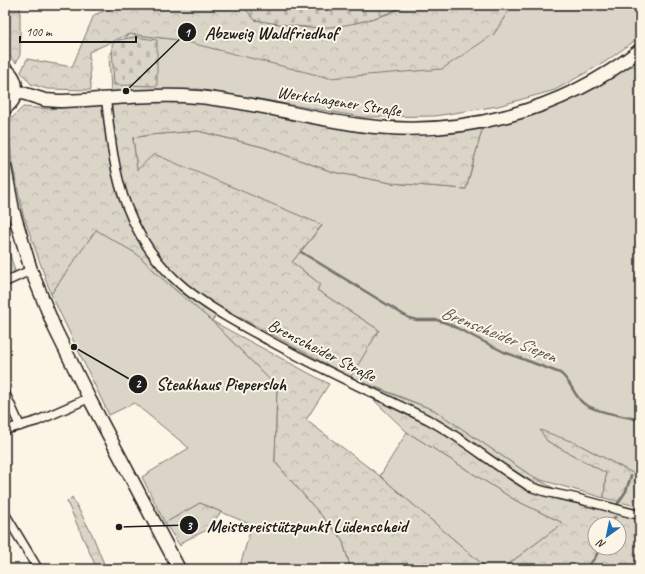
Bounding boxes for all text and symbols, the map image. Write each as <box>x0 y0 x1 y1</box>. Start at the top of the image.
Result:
callout: Abzweig Waldfriedhof <box>177 17 346 47</box>
scale bar <box>20 18 136 44</box>
text: Abzweig Waldfriedhof <box>205 22 342 44</box>
text: 100 m <box>26 24 53 40</box>
text: 1 <box>184 25 191 41</box>
street label: Werkshagener Straße <box>276 81 404 122</box>
water label: Brenscheider Siepen <box>438 301 562 368</box>
street label: Brenscheider Straße <box>264 314 380 387</box>
callout: Steakhaus Piepersloh <box>128 369 294 399</box>
text: Steakhaus Piepersloh <box>156 373 287 395</box>
text: 2 <box>135 376 142 392</box>
callout: Meistereistützpunkt Lüdenscheid <box>179 510 415 540</box>
text: Meistereistützpunkt Lüdenscheid <box>207 515 410 537</box>
north arrow <box>587 516 627 556</box>
text: 3 <box>186 518 193 534</box>
text: N <box>593 535 608 552</box>

